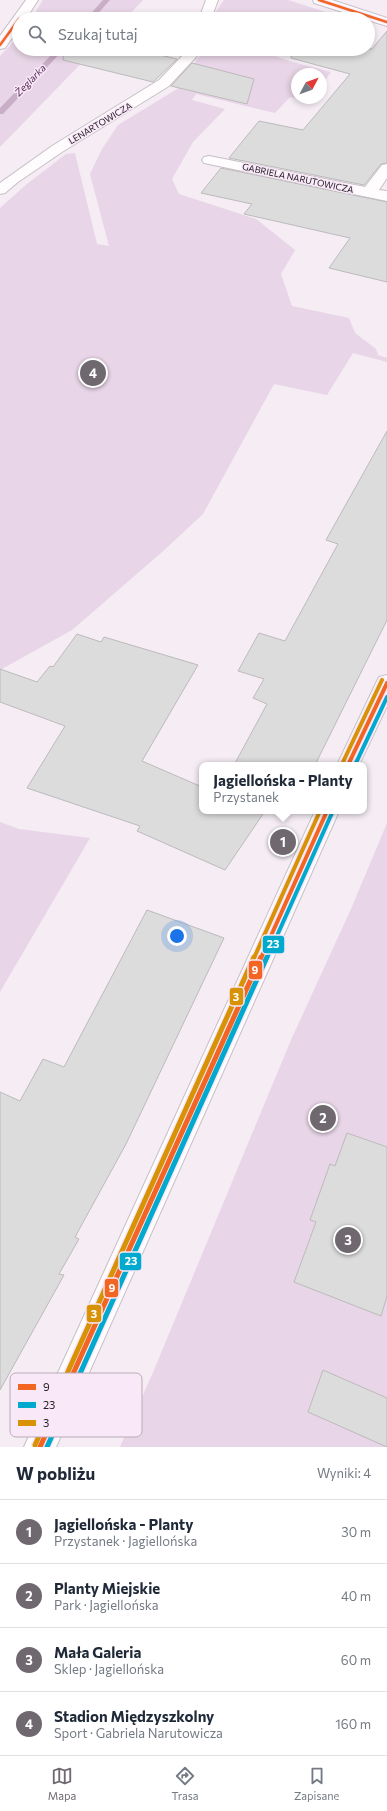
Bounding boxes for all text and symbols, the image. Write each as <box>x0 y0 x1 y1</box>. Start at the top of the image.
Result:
search box <box>12 12 375 56</box>
icon: search <box>26 23 48 45</box>
text: Szukaj tutaj <box>58 25 138 43</box>
water label: Żeglarka <box>11 62 48 99</box>
north arrow <box>291 68 327 104</box>
street label: LENARTOWICZA <box>66 100 134 146</box>
street label: GABRIELA NARUTOWICZA <box>241 161 355 195</box>
pin: 4 <box>80 358 106 388</box>
popup <box>199 762 367 814</box>
text: Jagiellońska - Planty <box>213 771 353 789</box>
text: Przystanek <box>213 789 279 805</box>
pin: 1 <box>270 827 296 857</box>
your location <box>167 926 187 946</box>
line badge: 23 <box>262 935 285 954</box>
text: 23 <box>267 937 279 950</box>
line badge: 9 <box>248 960 263 980</box>
text: 9 <box>252 963 259 976</box>
line badge: 3 <box>229 987 244 1006</box>
text: 3 <box>233 990 239 1003</box>
pin: 2 <box>310 1103 336 1133</box>
pin: 3 <box>335 1225 361 1255</box>
line badge: 23 <box>119 1252 142 1271</box>
text: 23 <box>125 1254 137 1267</box>
line badge: 9 <box>104 1278 119 1298</box>
text: 9 <box>109 1281 116 1294</box>
line badge: 3 <box>86 1304 102 1323</box>
text: 3 <box>91 1307 97 1320</box>
legend <box>10 1373 142 1437</box>
text: 9 <box>43 1380 50 1393</box>
text: 23 <box>43 1398 55 1411</box>
text: 3 <box>43 1416 49 1429</box>
text: W pobliżu <box>16 1463 95 1484</box>
text: Wyniki: 4 <box>317 1465 371 1481</box>
text: Jagiellońska - Planty <box>54 1515 193 1533</box>
text: 1 <box>26 1524 32 1540</box>
text: 30 m <box>341 1524 371 1540</box>
text: Przystanek · Jagiellońska <box>54 1533 197 1549</box>
text: Planty Miejskie <box>54 1579 160 1597</box>
text: 2 <box>25 1588 33 1604</box>
text: 40 m <box>341 1588 371 1604</box>
text: Park · Jagiellońska <box>54 1597 159 1613</box>
text: Mała Galeria <box>54 1643 141 1661</box>
text: 3 <box>25 1652 33 1668</box>
text: 60 m <box>341 1652 371 1668</box>
text: Sklep · Jagiellońska <box>54 1661 164 1677</box>
text: Stadion Międzyszkolny <box>54 1707 214 1725</box>
text: 4 <box>25 1716 33 1732</box>
text: 160 m <box>335 1716 371 1732</box>
text: Sport · Gabriela Narutowicza <box>54 1725 223 1741</box>
tab: Mapa <box>48 1765 76 1802</box>
tab: Trasa <box>172 1765 199 1802</box>
tab: Zapisane <box>294 1765 339 1802</box>

